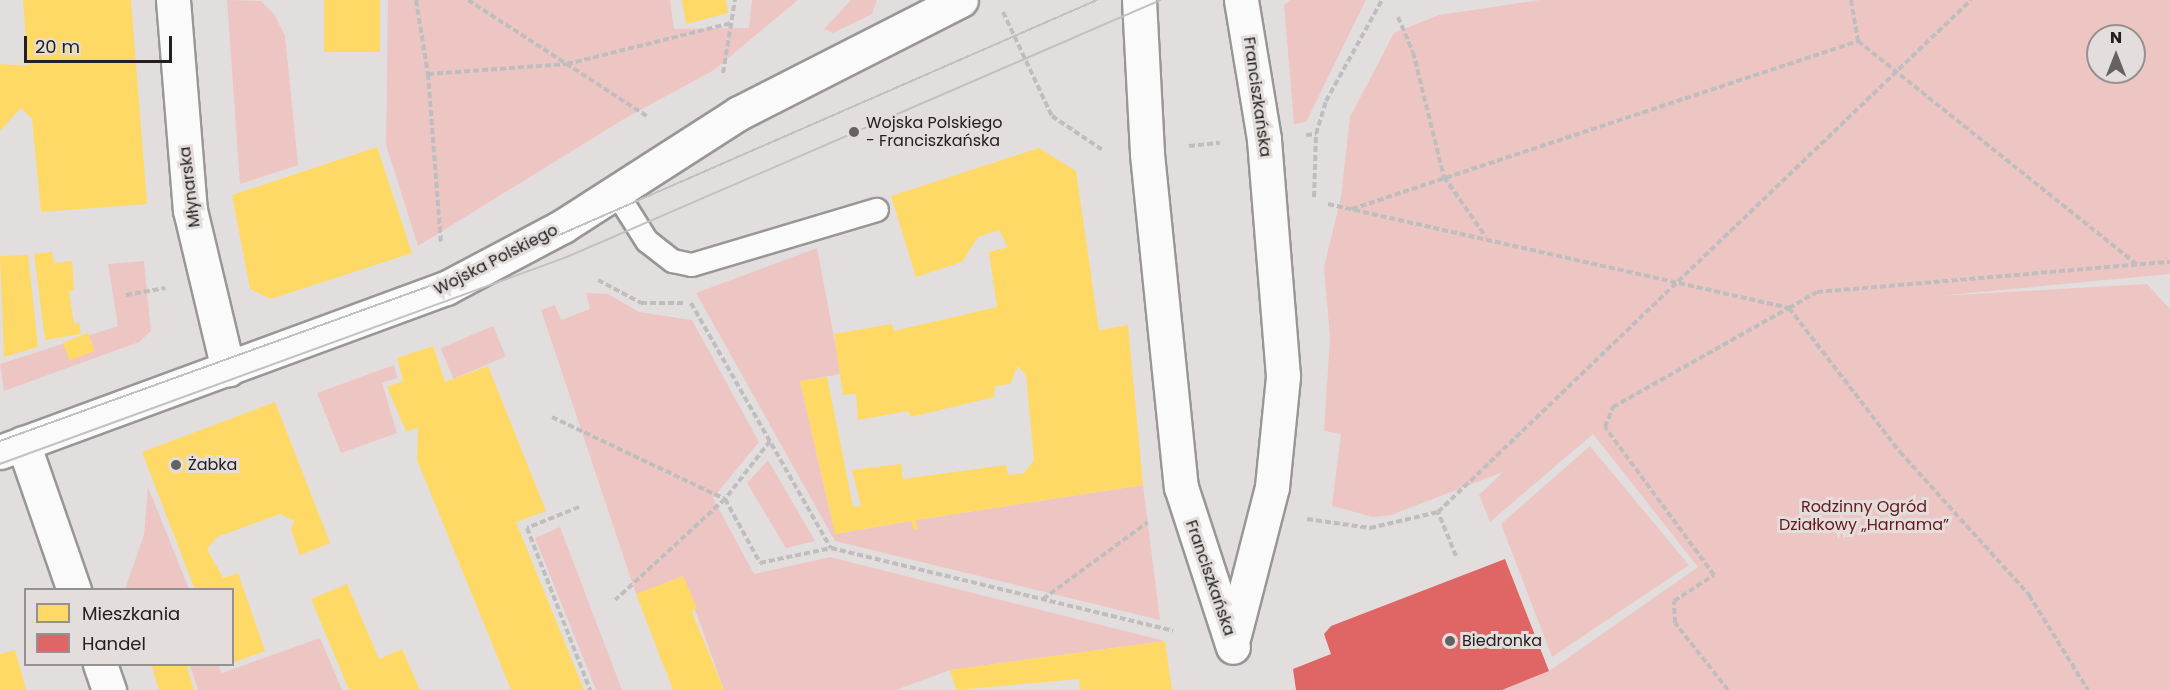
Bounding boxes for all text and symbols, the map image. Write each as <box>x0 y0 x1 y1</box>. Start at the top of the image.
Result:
scale bar <box>27 24 176 62</box>
north arrow <box>2086 24 2146 84</box>
text: N <box>2110 26 2122 49</box>
text: 20 m <box>35 34 80 59</box>
street label: Franciszkańska <box>1239 36 1275 158</box>
place label: Wojska Polskiego - Franciszkańska <box>866 113 1002 151</box>
marker: Wojska Polskiego - Franciszkańska <box>847 125 861 139</box>
street label: Młynarska <box>176 146 204 228</box>
street label: Wojska Polskiego <box>431 220 561 300</box>
place label: Żabka <box>188 455 237 475</box>
marker: Żabka <box>169 458 183 472</box>
park label: Rodzinny Ogród Działkowy „Harnama” <box>1779 497 1949 535</box>
street label: Franciszkańska <box>1181 518 1239 638</box>
legend <box>24 588 234 666</box>
text: Mieszkania <box>82 601 180 626</box>
text: Handel <box>82 631 146 656</box>
place label: Biedronka <box>1462 631 1542 651</box>
marker: Biedronka <box>1443 634 1457 648</box>

